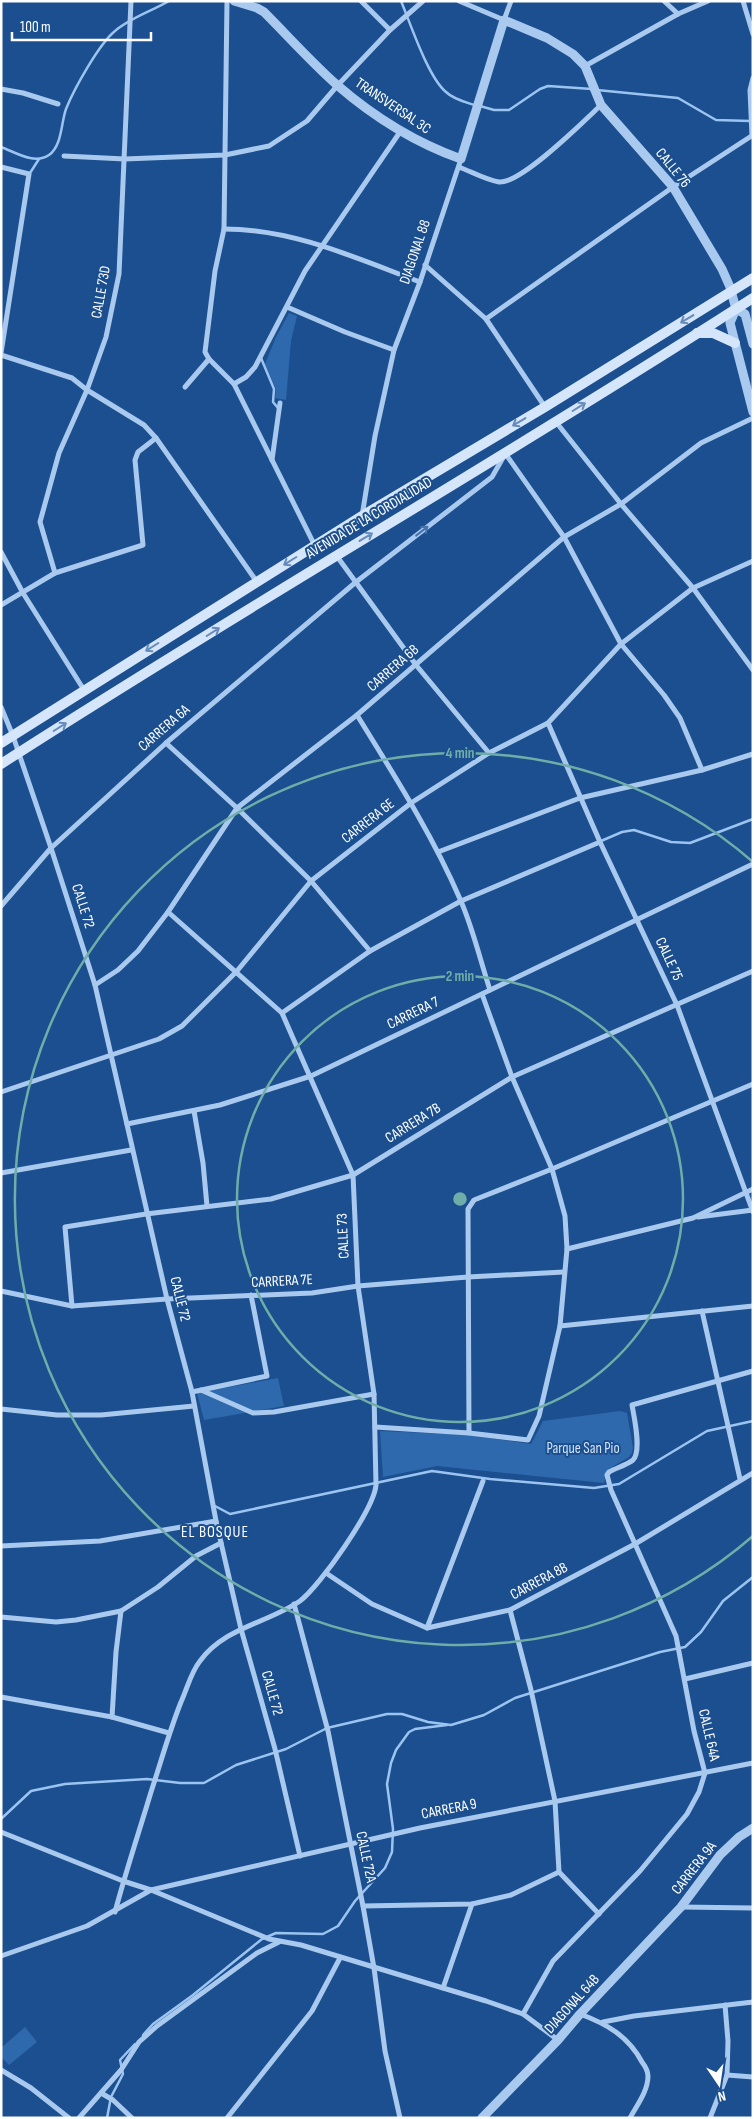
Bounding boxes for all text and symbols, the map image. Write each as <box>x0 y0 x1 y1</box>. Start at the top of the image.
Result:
scale bar <box>12 10 151 42</box>
text: 100 m <box>20 18 51 37</box>
street label: TRANSVERSAL 3C <box>351 74 435 138</box>
street label: CALLE 76 <box>651 144 695 192</box>
street label: DIAGONAL 88 <box>395 217 435 287</box>
street label: CALLE 73D <box>87 264 115 320</box>
one-way arrow <box>680 314 694 324</box>
one-way arrow <box>572 401 586 411</box>
one-way arrow <box>512 418 526 428</box>
street label: AVENIDA DE LA CORDIALIDAD <box>302 473 436 564</box>
one-way arrow <box>415 526 429 536</box>
one-way arrow <box>358 531 372 541</box>
one-way arrow <box>284 557 298 567</box>
one-way arrow <box>205 626 219 636</box>
street label: CARRERA 6B <box>363 640 423 696</box>
one-way arrow <box>146 643 160 653</box>
street label: CARRERA 6A <box>134 700 194 756</box>
one-way arrow <box>53 722 67 732</box>
text: 4 min <box>446 744 474 763</box>
street label: CARRERA 6E <box>338 794 398 848</box>
street label: CALLE 72 <box>67 881 99 931</box>
street label: CALLE 75 <box>651 934 687 984</box>
text: 2 min <box>446 967 474 986</box>
street label: CARRERA 7 <box>384 992 442 1034</box>
street label: CARRERA 7B <box>382 1098 445 1148</box>
centre of rings <box>451 1190 469 1208</box>
street label: CALLE 73 <box>332 1213 354 1259</box>
street label: CARRERA 7E <box>251 1270 313 1292</box>
street label: CALLE 72 <box>165 1275 195 1323</box>
park label: Parque San Pio <box>546 1439 620 1458</box>
district label: EL BOSQUE <box>181 1523 249 1542</box>
street label: CARRERA 8B <box>507 1558 571 1604</box>
street label: CALLE 72 <box>257 1668 287 1718</box>
street label: CALLE 64A <box>694 1707 724 1763</box>
street label: CARRERA 9 <box>420 1794 478 1824</box>
street label: CALLE 72A <box>351 1830 381 1885</box>
street label: CARRERA 9A <box>667 1837 721 1898</box>
street label: DIAGONAL 64B <box>540 1970 604 2038</box>
north arrow <box>694 2059 744 2109</box>
text: N <box>716 2087 727 2105</box>

